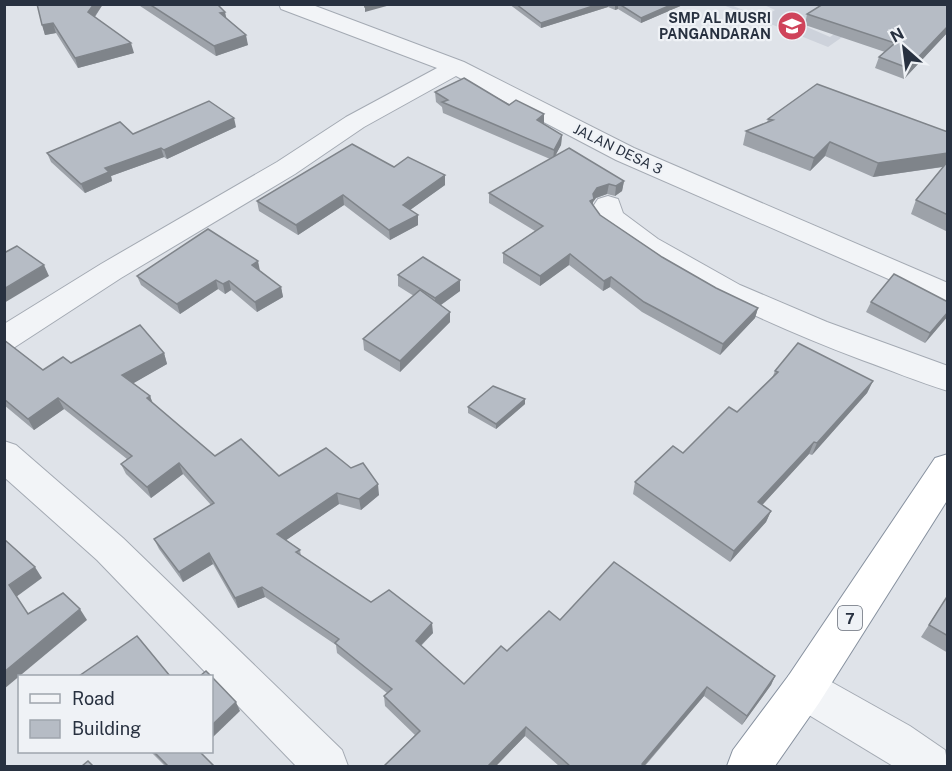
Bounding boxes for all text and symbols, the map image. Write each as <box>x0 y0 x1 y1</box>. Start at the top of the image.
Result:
place label: SMP AL MUSRI PANGANDARAN <box>659 10 771 42</box>
school or university icon: SMP AL MUSRI PANGANDARAN <box>776 10 808 42</box>
north arrow <box>874 18 934 78</box>
text: N <box>887 24 907 47</box>
street label: JALAN DESA 3 <box>571 121 665 177</box>
road number: 7 <box>838 606 862 630</box>
legend <box>18 675 213 753</box>
text: Road <box>72 688 115 709</box>
text: Building <box>72 718 141 739</box>

